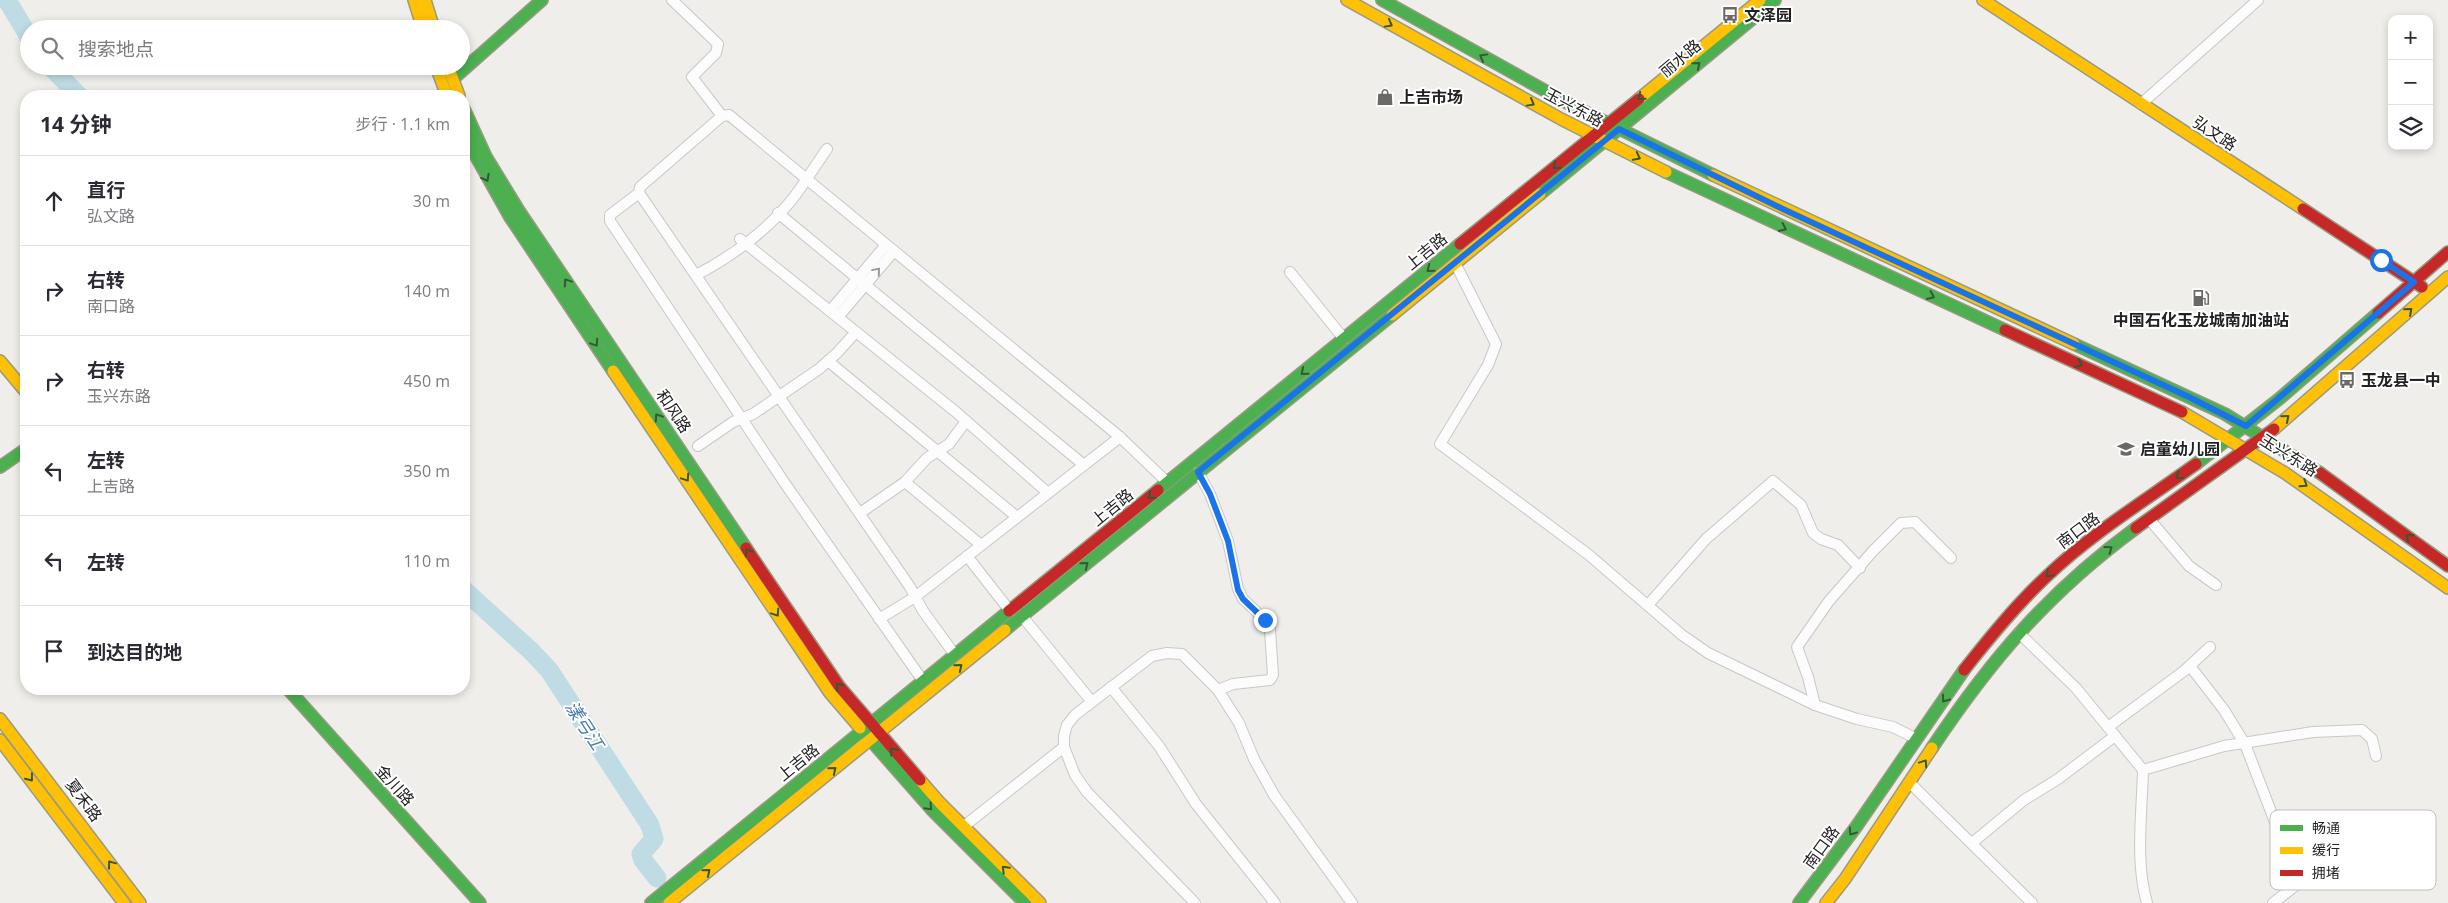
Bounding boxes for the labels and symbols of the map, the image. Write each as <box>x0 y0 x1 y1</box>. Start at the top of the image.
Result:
place label: 文泽园 <box>1744 4 1792 26</box>
bus stop icon: 文泽园 <box>1720 5 1740 25</box>
one-way arrow <box>1384 17 1393 27</box>
street label: 丽水路 <box>1655 34 1705 82</box>
one-way arrow <box>1480 53 1489 63</box>
one-way arrow <box>1691 62 1700 70</box>
street label: 玉兴东路 <box>1541 82 1607 132</box>
place label: 上吉市场 <box>1399 86 1463 108</box>
shop icon: 上吉市场 <box>1375 87 1395 107</box>
one-way arrow <box>1637 92 1646 101</box>
one-way arrow <box>1526 96 1535 106</box>
street label: 弘文路 <box>2189 111 2241 155</box>
one-way arrow <box>1632 151 1641 161</box>
one-way arrow <box>1553 161 1562 169</box>
one-way arrow <box>480 173 490 182</box>
one-way arrow <box>1778 222 1787 232</box>
street label: 上吉路 <box>1400 227 1452 275</box>
route start <box>2370 249 2393 272</box>
one-way arrow <box>1427 264 1436 272</box>
one-way arrow <box>872 267 881 276</box>
one-way arrow <box>564 278 573 288</box>
fuel station icon: 中国石化玉龙城南加油站 <box>2191 288 2211 308</box>
one-way arrow <box>1926 289 1935 300</box>
one-way arrow <box>2403 307 2412 316</box>
place label: 中国石化玉龙城南加油站 <box>2113 309 2289 331</box>
one-way arrow <box>589 337 598 347</box>
one-way arrow <box>2074 358 2083 368</box>
one-way arrow <box>1301 366 1310 374</box>
place label: 玉龙县一中 <box>2361 369 2441 391</box>
bus stop icon: 玉龙县一中 <box>2337 370 2357 390</box>
street label: 和风路 <box>651 385 697 437</box>
one-way arrow <box>655 413 664 423</box>
one-way arrow <box>2280 415 2289 423</box>
street label: 玉兴东路 <box>2256 429 2322 481</box>
place label: 启童幼儿园 <box>2140 438 2220 460</box>
school or university icon: 启童幼儿园 <box>2116 439 2136 459</box>
one-way arrow <box>2175 470 2185 479</box>
one-way arrow <box>680 472 689 481</box>
one-way arrow <box>2299 478 2308 487</box>
street label: 上吉路 <box>1086 483 1138 531</box>
one-way arrow <box>1147 491 1156 500</box>
street label: 南口路 <box>2052 507 2104 553</box>
one-way arrow <box>2405 534 2415 543</box>
one-way arrow <box>2103 546 2113 555</box>
one-way arrow <box>745 548 754 557</box>
one-way arrow <box>1079 562 1088 570</box>
one-way arrow <box>2045 568 2054 577</box>
one-way arrow <box>770 607 779 616</box>
route end <box>1254 609 1277 632</box>
one-way arrow <box>953 665 962 673</box>
one-way arrow <box>837 683 845 692</box>
one-way arrow <box>1942 693 1951 702</box>
water label: 漾弓江 <box>560 696 611 756</box>
street label: 上吉路 <box>772 738 824 786</box>
one-way arrow <box>890 748 899 757</box>
one-way arrow <box>1918 759 1927 769</box>
street label: 金川路 <box>371 760 419 810</box>
one-way arrow <box>827 766 836 775</box>
one-way arrow <box>25 772 33 781</box>
street label: 夏禾路 <box>61 774 107 826</box>
one-way arrow <box>923 801 932 810</box>
legend <box>2270 810 2436 890</box>
text: 畅通 <box>2312 818 2340 837</box>
street label: 南口路 <box>1798 821 1844 873</box>
one-way arrow <box>1849 826 1858 836</box>
text: 缓行 <box>2312 840 2340 859</box>
one-way arrow <box>109 861 117 870</box>
text: 拥堵 <box>2312 863 2340 882</box>
one-way arrow <box>1002 866 1011 875</box>
one-way arrow <box>701 869 710 878</box>

